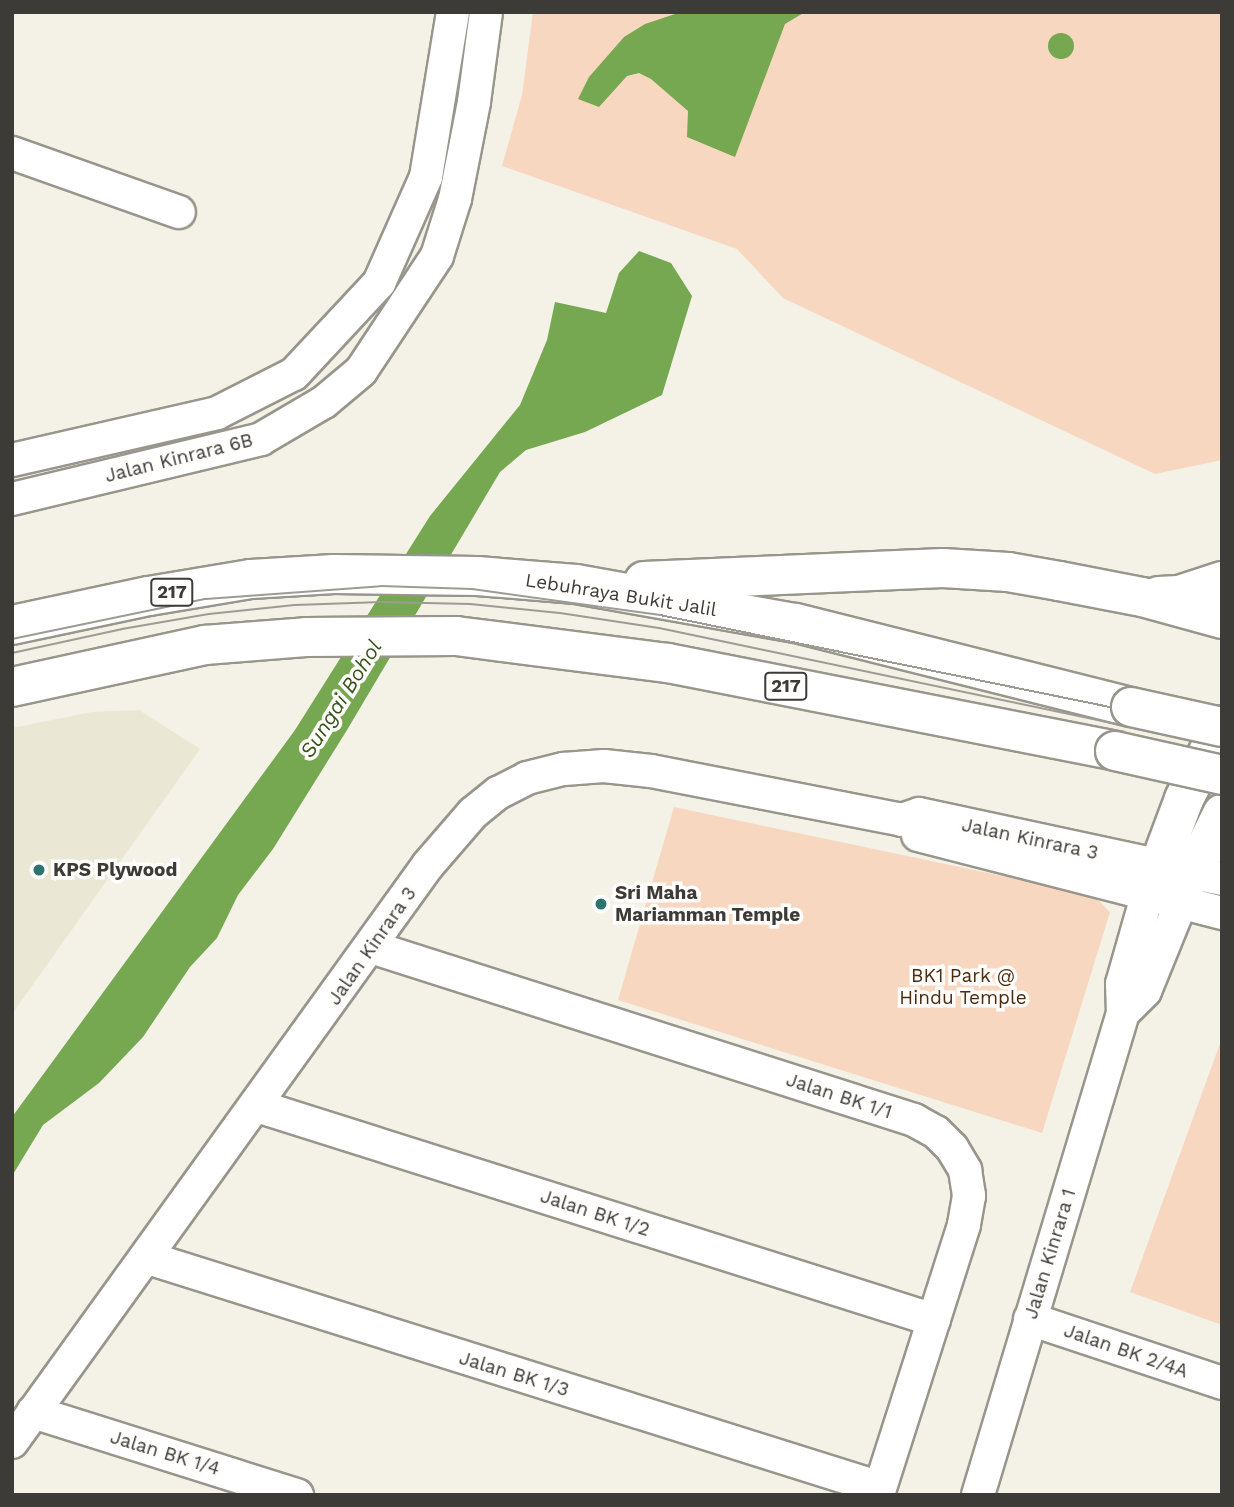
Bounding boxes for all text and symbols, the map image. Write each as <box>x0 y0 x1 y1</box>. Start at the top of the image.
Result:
street label: Jalan Kinrara 6B <box>102 429 256 487</box>
street label: Lebuhraya Bukit Jalil <box>523 569 719 621</box>
road number: 217 <box>149 578 195 606</box>
water label: Sungai Bohol <box>295 635 387 763</box>
road number: 217 <box>763 672 809 700</box>
street label: Jalan Kinrara 3 <box>960 813 1100 865</box>
place label: KPS Plywood <box>53 859 177 881</box>
marker: KPS Plywood <box>31 862 47 878</box>
street label: Jalan Kinrara 3 <box>323 882 421 1010</box>
place label: Sri Maha Mariamman Temple <box>615 882 801 926</box>
marker: Sri Maha Mariamman Temple <box>593 896 609 912</box>
park label: BK1 Park @ Hindu Temple <box>899 965 1027 1009</box>
street label: Jalan BK 1/1 <box>783 1068 895 1124</box>
street label: Jalan BK 1/2 <box>537 1185 653 1241</box>
street label: Jalan Kinrara 1 <box>1019 1186 1081 1322</box>
street label: Jalan BK 2/4A <box>1061 1319 1191 1383</box>
street label: Jalan BK 1/3 <box>456 1346 572 1402</box>
street label: Jalan BK 1/4 <box>107 1425 223 1481</box>

